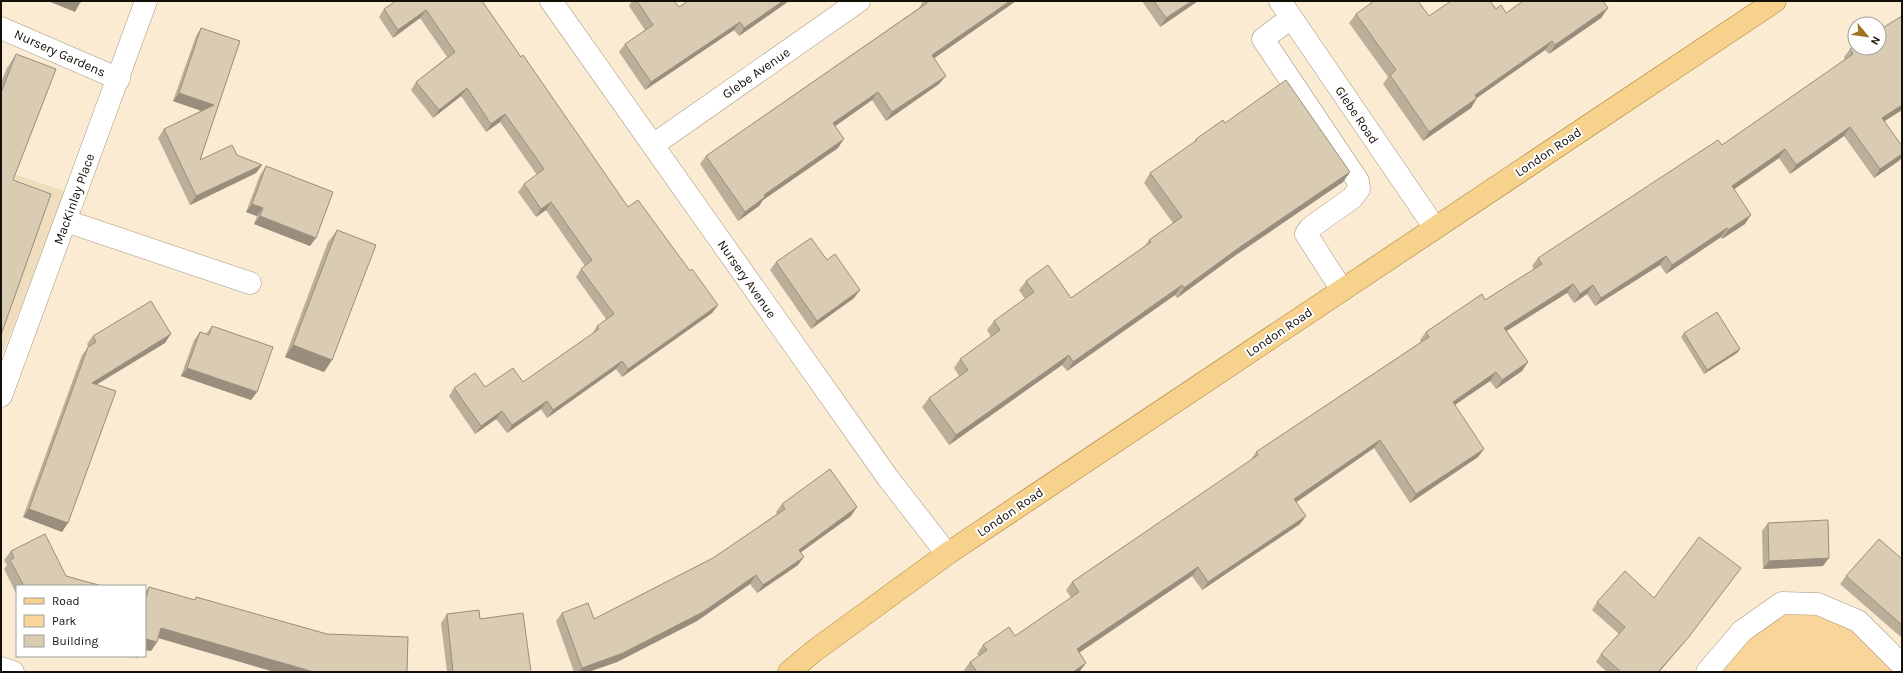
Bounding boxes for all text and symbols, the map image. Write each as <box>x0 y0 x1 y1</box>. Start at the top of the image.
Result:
north arrow <box>1847 16 1887 56</box>
street label: Nursery Gardens <box>12 26 108 80</box>
text: N <box>1868 34 1883 47</box>
street label: Glebe Avenue <box>719 44 793 102</box>
street label: Glebe Road <box>1332 83 1382 147</box>
street label: London Road <box>1512 124 1584 180</box>
street label: MacKinlay Place <box>51 151 98 247</box>
street label: Nursery Avenue <box>715 237 780 321</box>
street label: London Road <box>1243 304 1315 360</box>
street label: London Road <box>974 484 1046 540</box>
legend <box>16 585 146 657</box>
text: Road <box>52 594 80 608</box>
text: Park <box>52 614 77 628</box>
text: Building <box>52 634 99 648</box>

